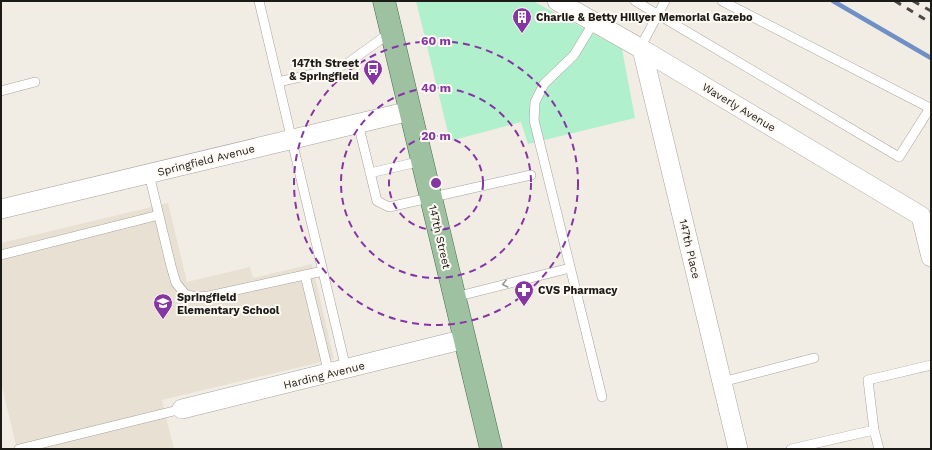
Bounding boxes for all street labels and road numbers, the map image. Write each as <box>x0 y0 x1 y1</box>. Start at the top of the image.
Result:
street label: Waverly Avenue <box>700 80 778 134</box>
street label: Springfield Avenue <box>156 142 256 179</box>
street label: 147th Street <box>426 204 453 271</box>
street label: 147th Place <box>676 218 703 280</box>
street label: Harding Avenue <box>282 359 366 392</box>

